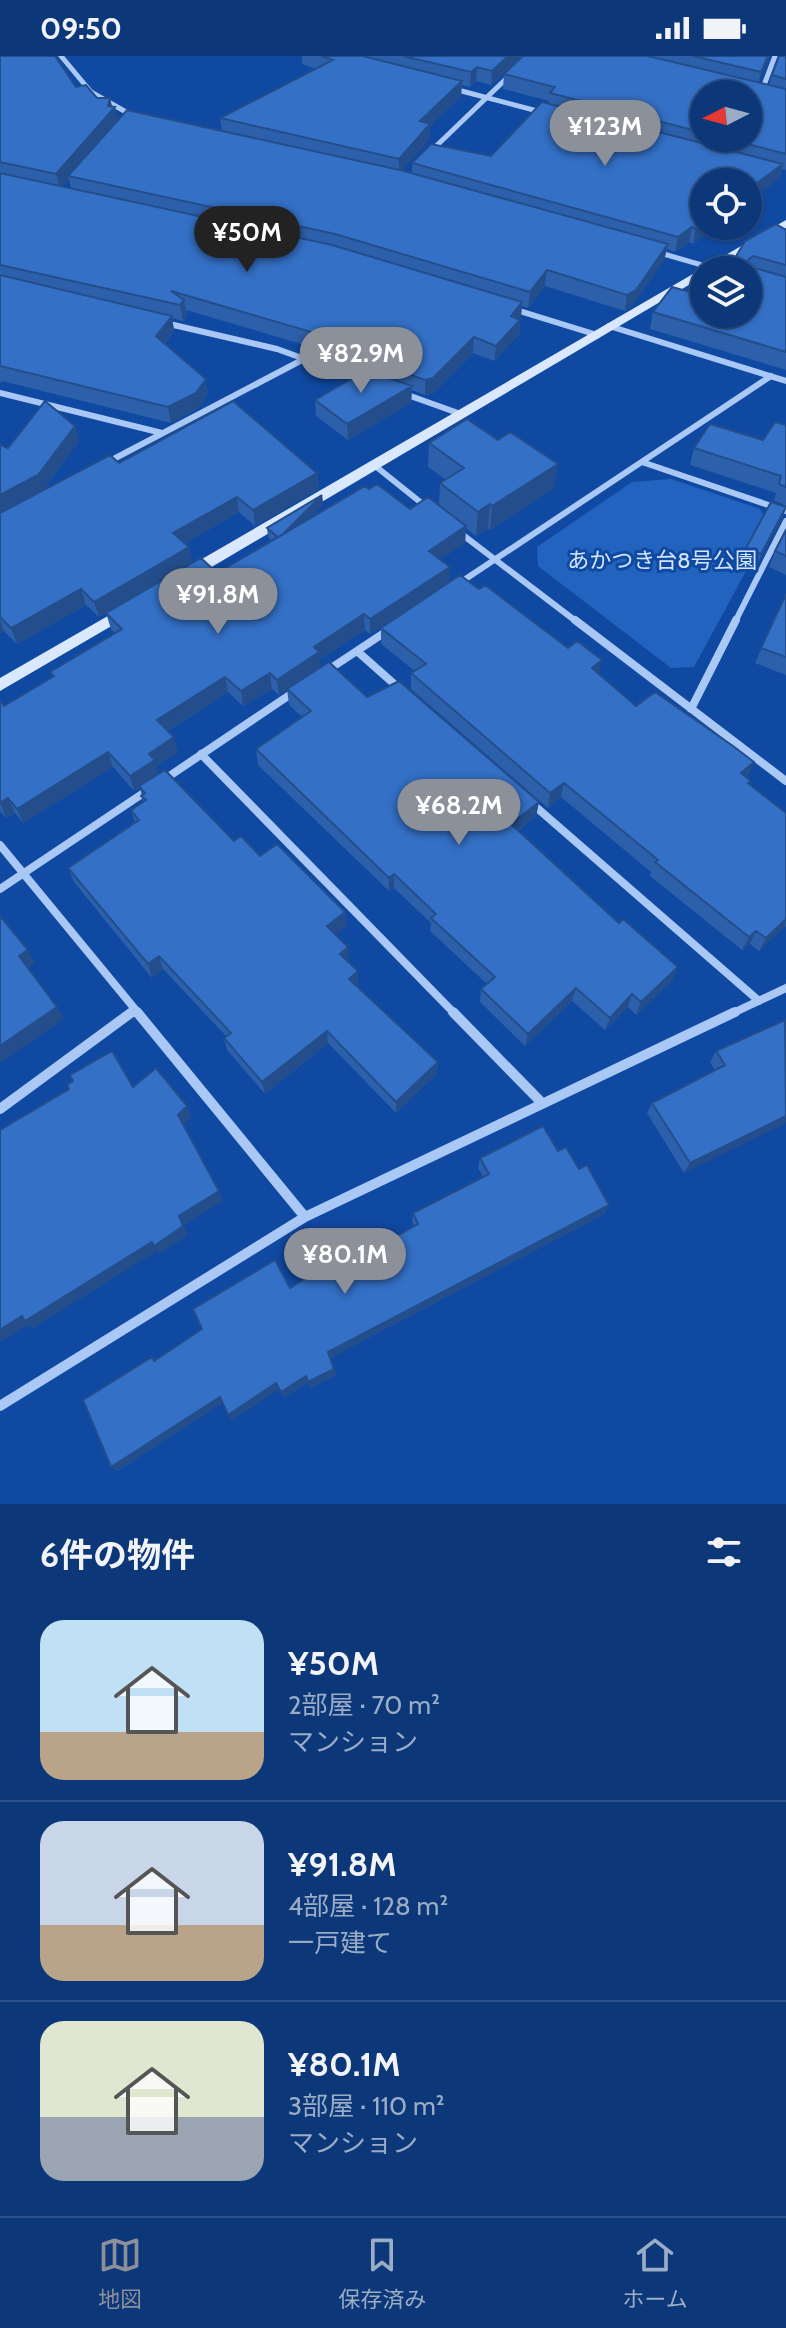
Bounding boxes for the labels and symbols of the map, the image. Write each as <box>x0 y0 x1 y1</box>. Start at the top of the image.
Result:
north arrow <box>690 80 762 152</box>
pin: ¥123M <box>549 100 661 168</box>
pin: ¥50M <box>200 206 294 274</box>
pin: ¥82.9M <box>296 327 426 395</box>
park label: あかつき台8号公園 <box>567 547 757 574</box>
pin: ¥91.8M <box>153 568 283 636</box>
pin: ¥68.2M <box>394 779 524 847</box>
pin: ¥80.1M <box>280 1228 410 1296</box>

